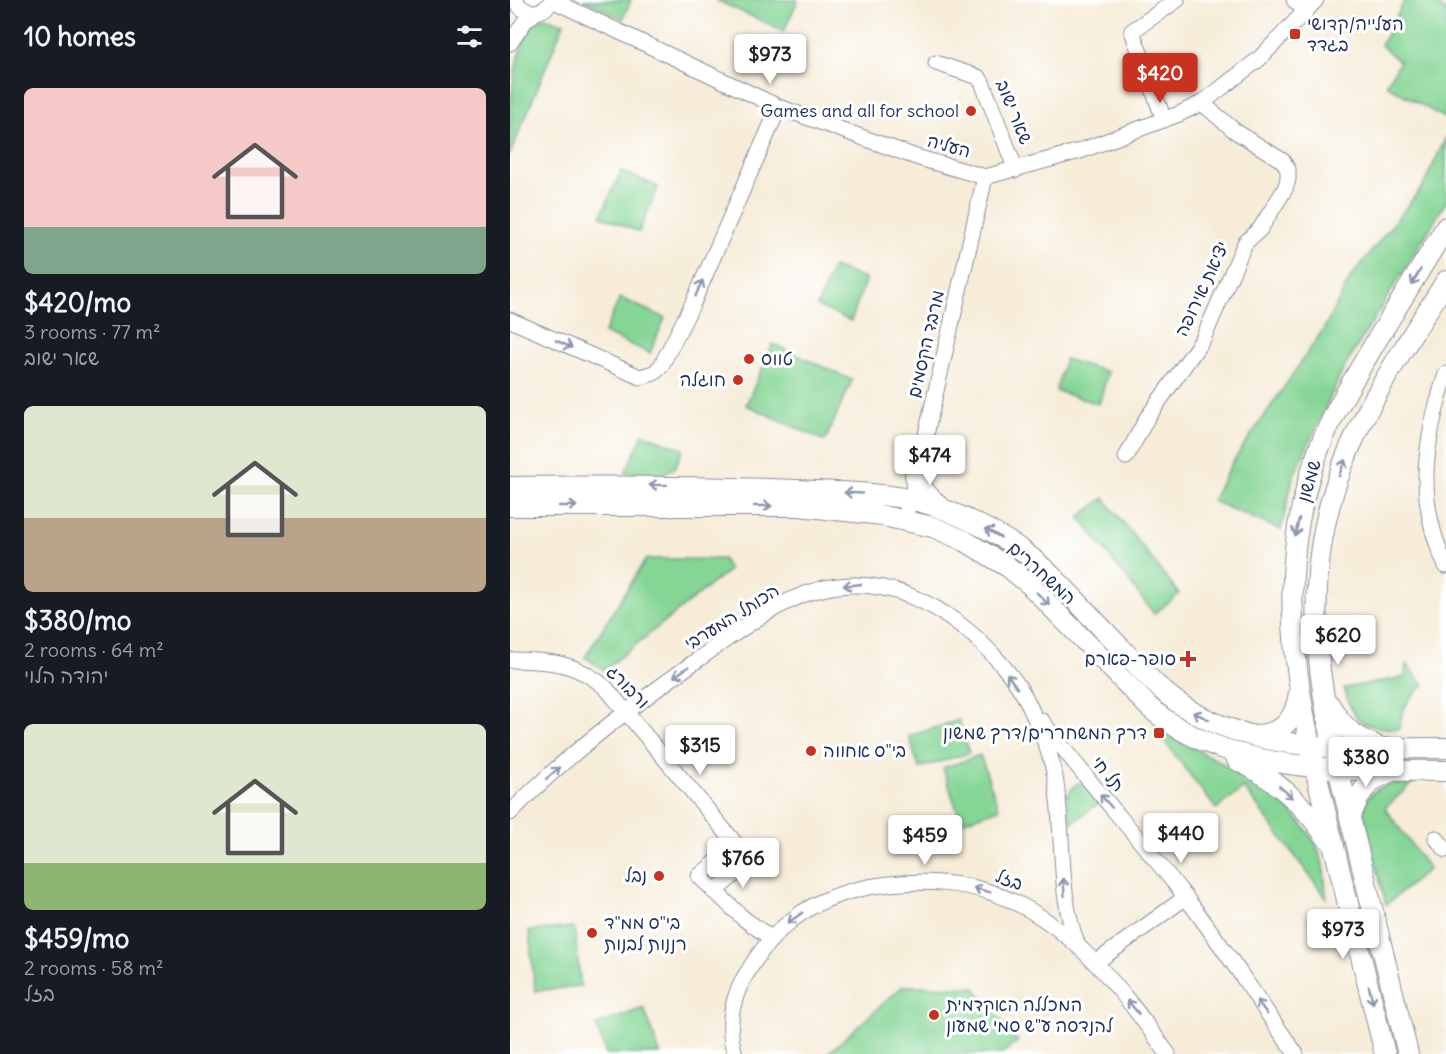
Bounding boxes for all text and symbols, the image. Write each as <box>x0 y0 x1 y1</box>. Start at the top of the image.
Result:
place label: העלייה/קדושי בגדד <box>1307 12 1404 56</box>
text: 10 homes <box>24 20 136 53</box>
icon: filters <box>453 20 486 53</box>
marker: העלייה/קדושי בגדד <box>1288 27 1302 41</box>
pin: $973 <box>734 34 806 85</box>
text: $973 <box>748 41 792 66</box>
pin: $420 <box>1124 53 1196 104</box>
text: $420 <box>1137 60 1183 85</box>
street label: שאר ישוב <box>991 76 1038 148</box>
place label: Games and all for school <box>760 99 959 122</box>
marker: Games and all for school <box>964 104 978 118</box>
icon: home <box>201 127 309 235</box>
street label: העליה <box>925 128 974 163</box>
street label: יציאת אירופה <box>1169 237 1234 340</box>
one-way arrow <box>1409 268 1421 285</box>
one-way arrow <box>694 279 706 297</box>
text: $420/mo <box>24 286 131 319</box>
street label: מרבד הקסמים <box>902 288 949 400</box>
text: 3 rooms · 77 m² <box>24 319 161 344</box>
one-way arrow <box>554 339 572 350</box>
text: שאר ישוב <box>24 345 99 370</box>
place label: טווס <box>761 347 793 370</box>
marker: טווס <box>742 352 756 366</box>
place label: חוגלה <box>680 368 726 391</box>
marker: חוגלה <box>731 373 745 387</box>
pin: $474 <box>894 435 966 486</box>
text: $474 <box>908 442 952 467</box>
icon: home <box>201 445 309 553</box>
street label: שמשון <box>1292 457 1326 505</box>
one-way arrow <box>1338 459 1349 478</box>
one-way arrow <box>648 479 668 491</box>
one-way arrow <box>843 487 863 498</box>
one-way arrow <box>558 500 578 512</box>
one-way arrow <box>753 500 773 512</box>
one-way arrow <box>1290 517 1302 536</box>
one-way arrow <box>985 526 1002 538</box>
street label: המשחררים <box>1004 536 1081 609</box>
street label: הכותל המערבי <box>680 578 783 655</box>
one-way arrow <box>843 580 863 591</box>
one-way arrow <box>1036 592 1051 607</box>
text: $380/mo <box>24 604 131 637</box>
pin: $620 <box>1302 615 1374 666</box>
text: $620 <box>1315 622 1361 647</box>
text: 2 rooms · 64 m² <box>24 637 164 662</box>
place label: סופר-פארם <box>1085 647 1176 670</box>
marker: סופר-פארם <box>1181 652 1195 666</box>
street label: ורבורג <box>602 660 655 713</box>
text: יהודה הלוי <box>24 663 108 688</box>
one-way arrow <box>673 666 689 678</box>
one-way arrow <box>1006 673 1019 689</box>
one-way arrow <box>1192 710 1210 721</box>
place label: דרך המשחררים/דרך שמשון <box>943 721 1147 744</box>
pin: $315 <box>664 725 736 776</box>
marker: דרך המשחררים/דרך שמשון <box>1152 726 1166 740</box>
text: $315 <box>679 732 721 757</box>
pin: $380 <box>1330 737 1402 788</box>
place label: בי"ס אחווה <box>823 739 906 762</box>
marker: בי"ס אחווה <box>804 744 818 758</box>
text: $380 <box>1342 744 1390 769</box>
street label: תל חי <box>1087 751 1130 796</box>
icon: home <box>201 763 309 871</box>
one-way arrow <box>545 766 560 780</box>
one-way arrow <box>1278 785 1294 798</box>
one-way arrow <box>1099 794 1113 809</box>
pin: $440 <box>1145 813 1217 864</box>
pin: $459 <box>889 815 961 866</box>
text: $440 <box>1157 820 1205 845</box>
text: $459 <box>902 822 948 847</box>
pin: $766 <box>707 838 779 889</box>
text: $766 <box>721 845 765 870</box>
place label: נבל <box>624 864 647 887</box>
street label: בזל <box>992 864 1026 895</box>
marker: נבל <box>652 869 666 883</box>
one-way arrow <box>1058 877 1069 897</box>
one-way arrow <box>973 884 992 896</box>
pin: $973 <box>1307 909 1379 960</box>
place label: בי"ס ממ"ד רננות לבנות <box>604 911 687 955</box>
one-way arrow <box>787 912 804 924</box>
text: $973 <box>1321 916 1365 941</box>
text: $459/mo <box>24 922 129 955</box>
marker: בי"ס ממ"ד רננות לבנות <box>585 926 599 940</box>
text: 2 rooms · 58 m² <box>24 955 164 980</box>
text: בזל <box>24 981 55 1006</box>
one-way arrow <box>1365 986 1377 1005</box>
place label: המכללה האקדמית להנדסה ע"ש סמי שמעון <box>945 993 1114 1037</box>
one-way arrow <box>1256 999 1268 1015</box>
one-way arrow <box>1126 1000 1140 1015</box>
marker: המכללה האקדמית להנדסה ע"ש סמי שמעון <box>927 1008 941 1022</box>

